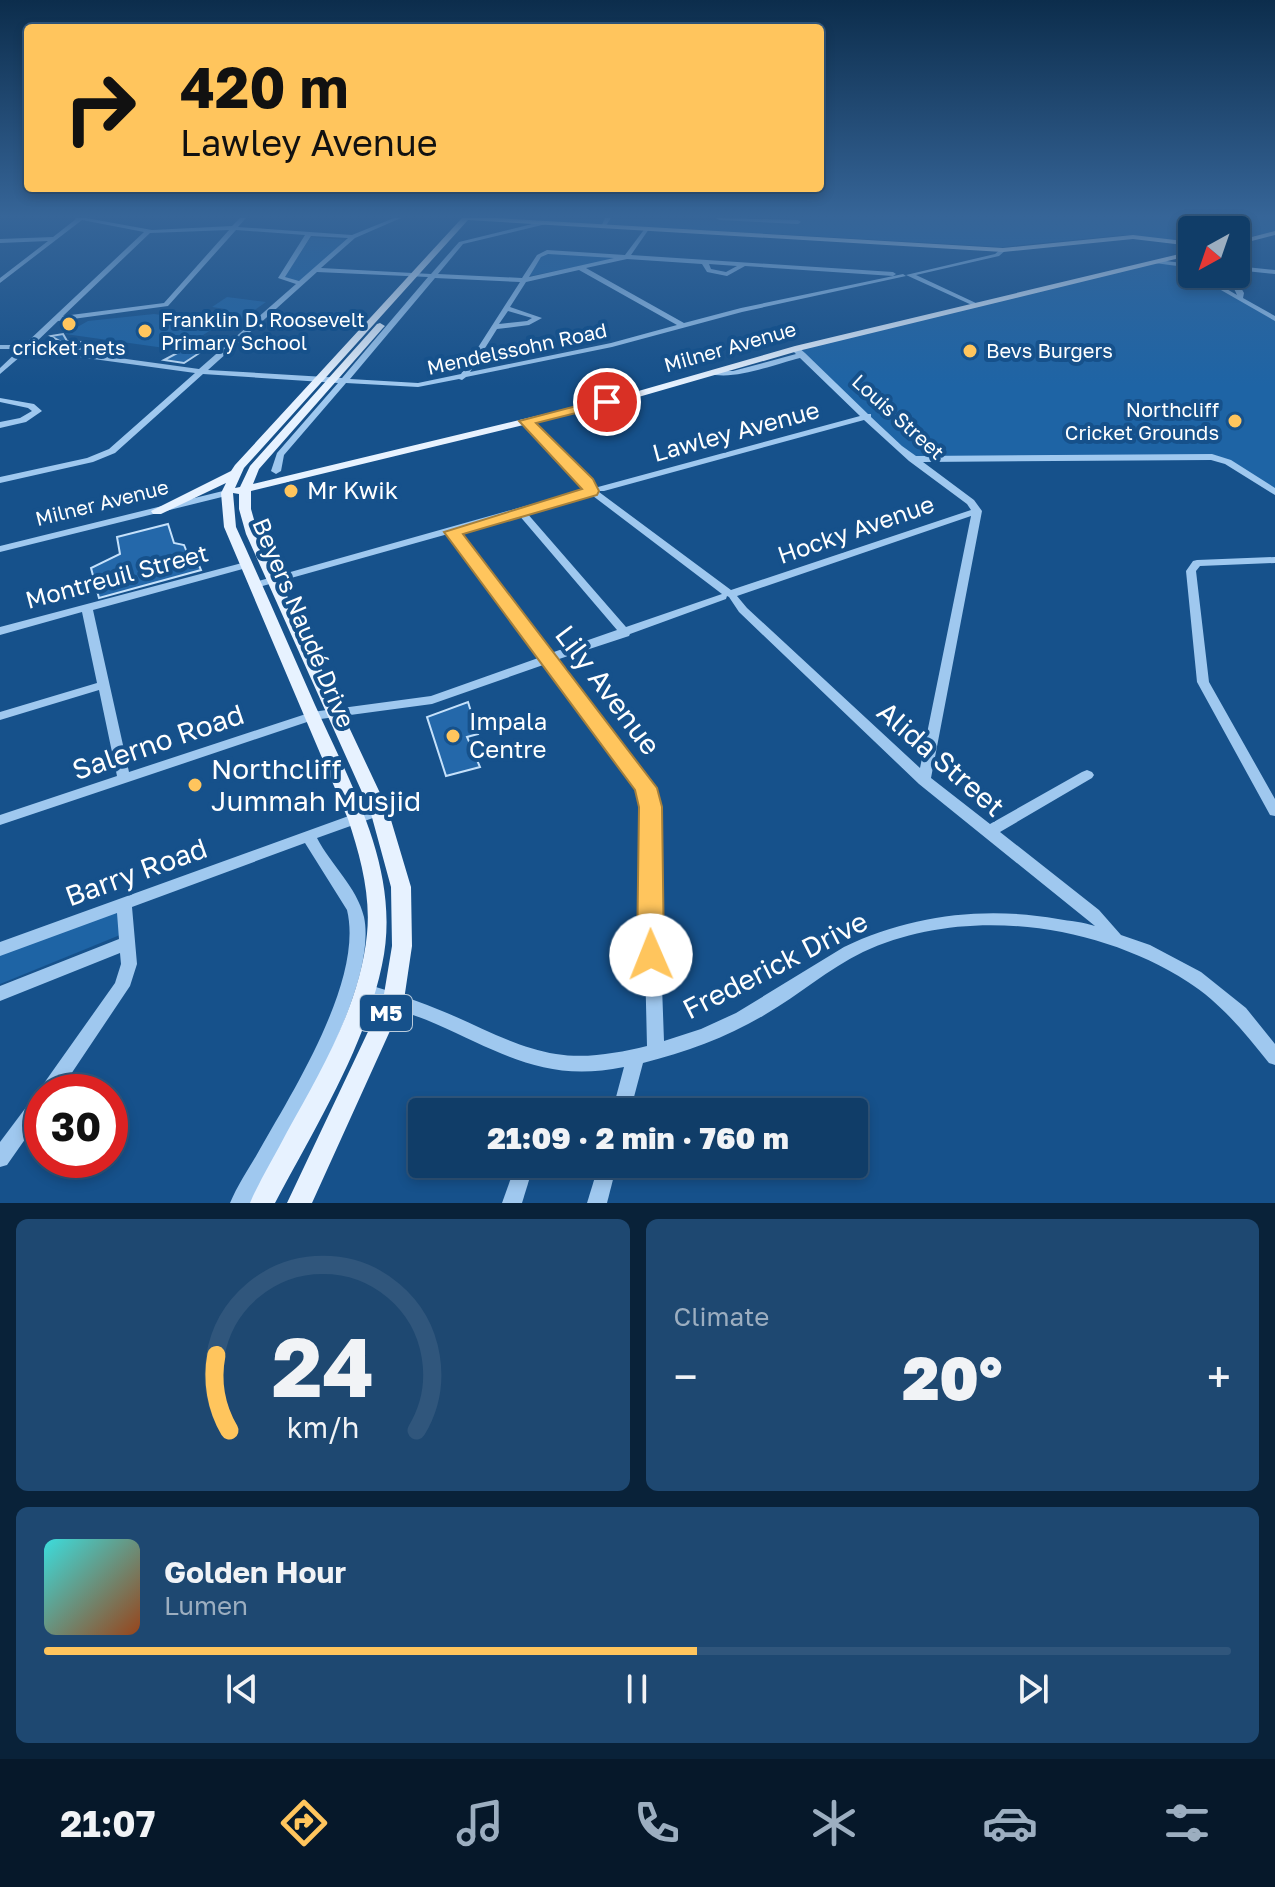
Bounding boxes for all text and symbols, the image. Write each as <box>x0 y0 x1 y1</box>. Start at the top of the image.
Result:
text: 420 m <box>180 53 349 120</box>
icon: right <box>48 56 152 160</box>
text: Lawley Avenue <box>180 121 438 164</box>
north arrow <box>1178 216 1250 288</box>
map controls <box>1178 216 1250 288</box>
place label: Franklin D. Roosevelt Primary School <box>161 307 365 354</box>
marker: cricket nets <box>60 315 78 333</box>
street label: Milner Avenue <box>661 316 799 376</box>
street label: Mendelssohn Road <box>425 317 609 379</box>
marker: Franklin D. Roosevelt Primary School <box>136 322 154 340</box>
place label: cricket nets <box>13 335 125 359</box>
place label: Bevs Burgers <box>986 338 1113 362</box>
marker: Bevs Burgers <box>961 342 979 360</box>
pin <box>573 368 641 436</box>
street label: Louis Street <box>848 369 950 464</box>
icon: arrive <box>585 380 629 424</box>
street label: Lawley Avenue <box>649 394 822 467</box>
place label: Northcliff Cricket Grounds <box>1065 397 1219 444</box>
marker: Northcliff Cricket Grounds <box>1226 412 1244 430</box>
street label: Milner Avenue <box>33 474 171 530</box>
place label: Mr Kwik <box>307 475 398 504</box>
marker: Mr Kwik <box>282 482 300 500</box>
street label: Hocky Avenue <box>773 488 938 569</box>
street label: Beyers Naudé Drive <box>247 513 362 732</box>
street label: Montreuil Street <box>22 537 211 614</box>
street label: Lily Avenue <box>549 619 668 761</box>
street label: Alida Street <box>871 694 1012 823</box>
street label: Salerno Road <box>68 697 248 786</box>
place label: Impala Centre <box>469 706 547 763</box>
marker: Impala Centre <box>444 727 462 745</box>
place label: Northcliff Jummah Musjid <box>211 752 421 817</box>
marker: Northcliff Jummah Musjid <box>186 776 204 794</box>
street label: Barry Road <box>60 831 211 912</box>
street label: Frederick Drive <box>677 904 873 1025</box>
position arrow <box>609 913 693 997</box>
road number: M5 <box>360 995 412 1031</box>
speed limit sign: 30 <box>24 1074 128 1178</box>
text: 21:09 · 2 min · 760 m <box>487 1120 789 1156</box>
text: Climate <box>674 1301 769 1332</box>
text: 24 <box>271 1315 374 1415</box>
text: 20° <box>902 1341 1002 1413</box>
text: − <box>674 1350 698 1403</box>
text: + <box>1207 1350 1231 1403</box>
text: km/h <box>286 1410 359 1444</box>
text: Golden Hour <box>164 1554 346 1590</box>
text: Lumen <box>164 1590 248 1621</box>
icon: previous <box>220 1667 264 1711</box>
icon: pause <box>615 1667 659 1711</box>
icon: next <box>1011 1667 1055 1711</box>
icon: directions <box>276 1795 332 1851</box>
icon: music <box>452 1795 508 1851</box>
icon: phone <box>629 1795 685 1851</box>
icon: climate <box>806 1795 862 1851</box>
icon: car <box>982 1795 1038 1851</box>
icon: filters <box>1159 1795 1215 1851</box>
text: 21:07 <box>60 1802 155 1845</box>

